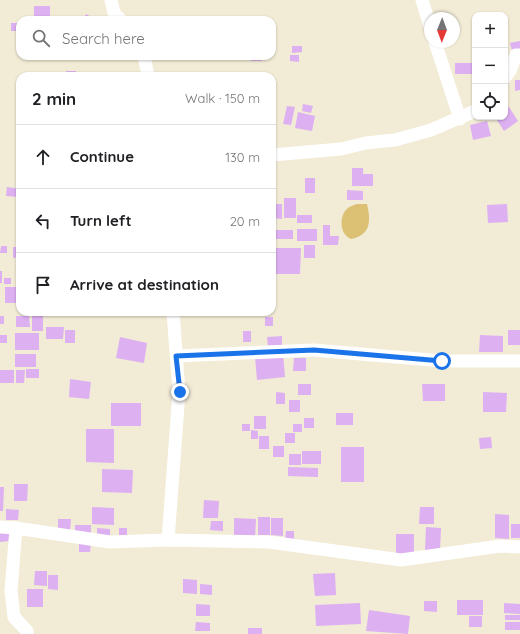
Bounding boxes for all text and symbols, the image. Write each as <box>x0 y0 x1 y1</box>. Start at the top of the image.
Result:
north arrow <box>424 12 460 48</box>
map controls <box>472 12 508 120</box>
button: + <box>472 12 508 48</box>
search box <box>16 16 276 60</box>
icon: search <box>30 27 52 49</box>
text: Search here <box>62 29 145 48</box>
button: − <box>472 48 508 84</box>
button: locate <box>472 84 508 120</box>
text: 2 min <box>32 88 76 109</box>
text: Walk · 150 m <box>185 90 260 106</box>
icon: ahead <box>32 146 54 168</box>
text: Continue <box>70 147 134 166</box>
text: 130 m <box>225 149 260 165</box>
icon: left <box>32 210 54 232</box>
text: Turn left <box>70 211 132 230</box>
text: 20 m <box>230 213 260 229</box>
icon: arrive <box>32 274 54 296</box>
text: Arrive at destination <box>70 275 219 294</box>
route start <box>433 352 451 370</box>
route end <box>171 383 189 401</box>

